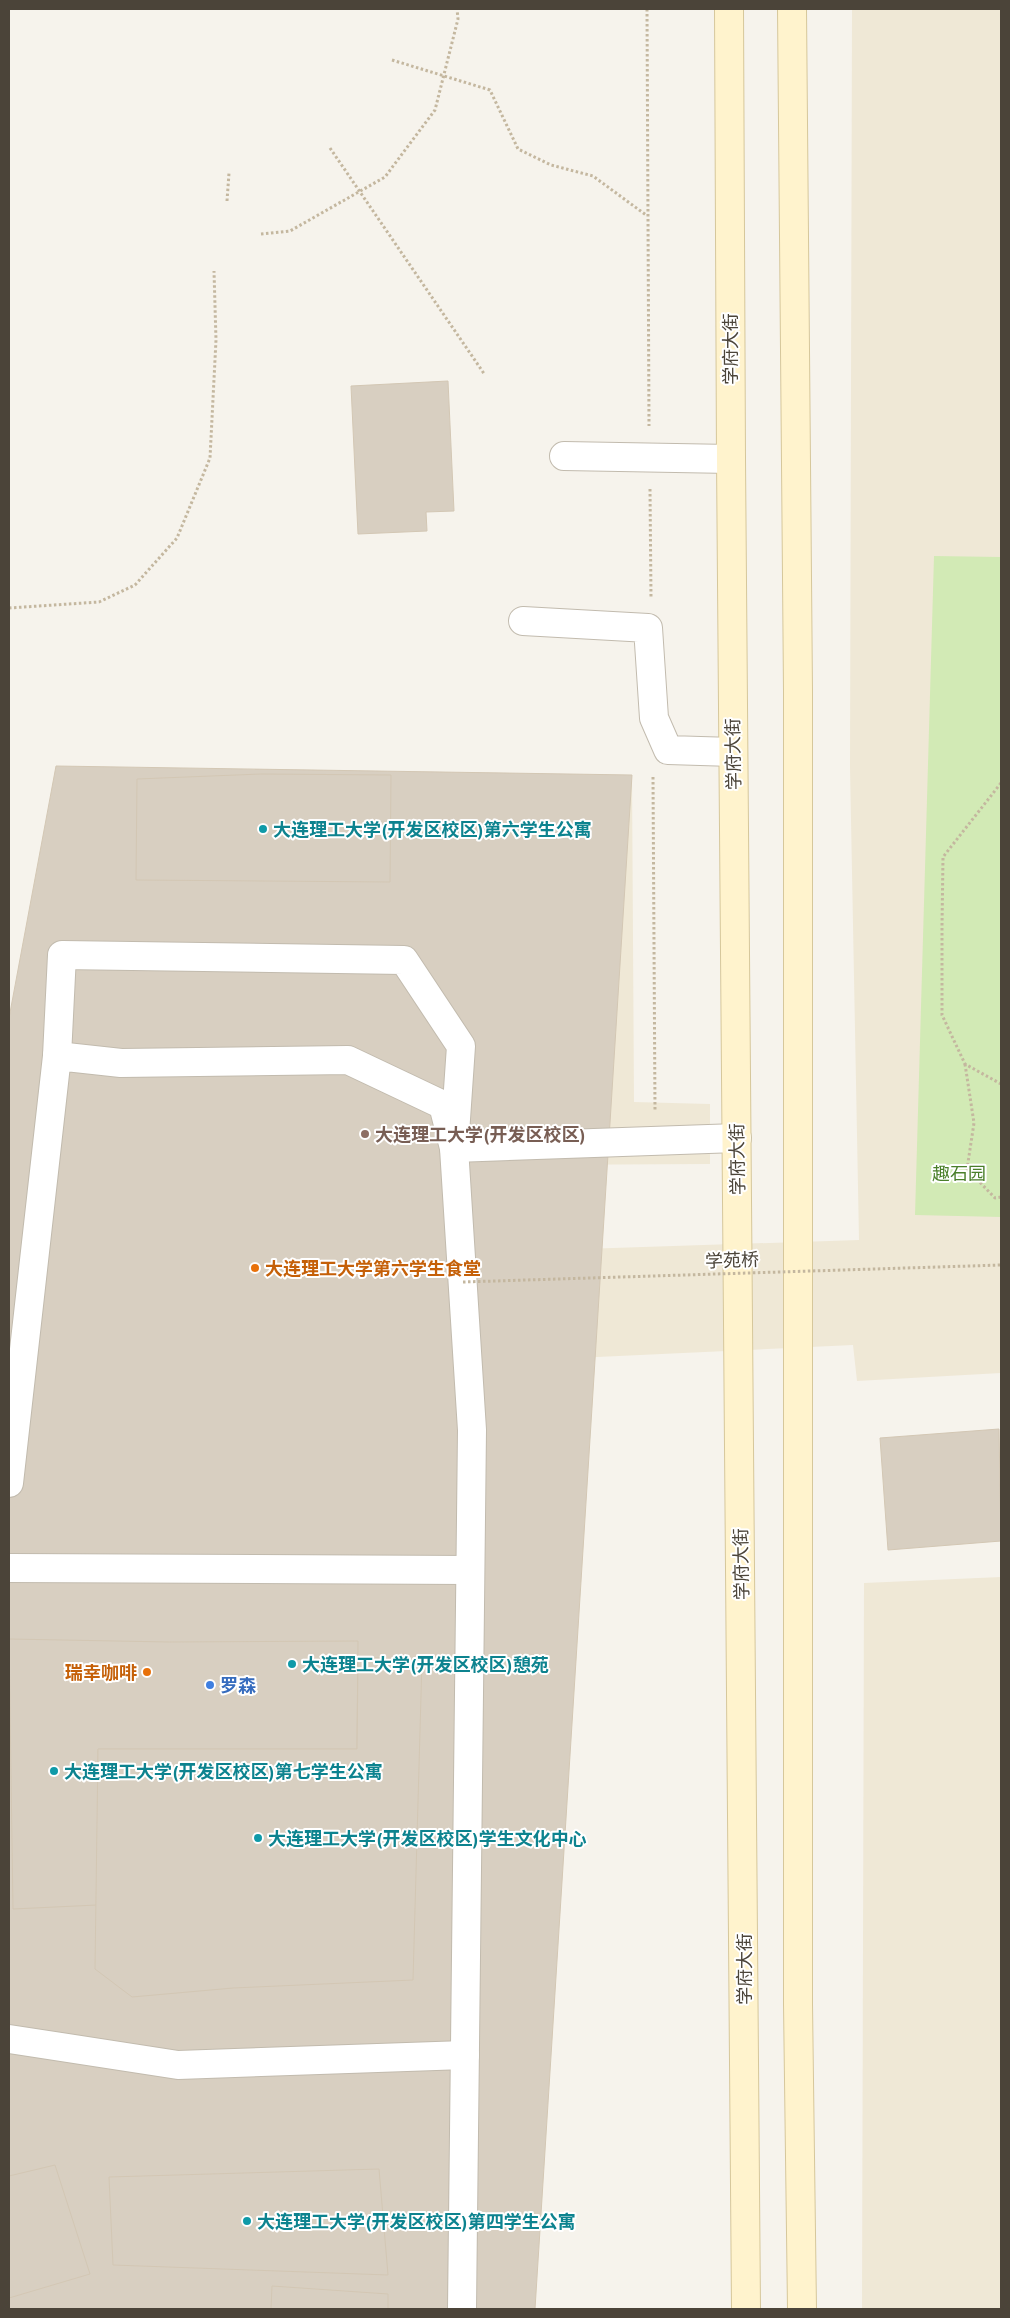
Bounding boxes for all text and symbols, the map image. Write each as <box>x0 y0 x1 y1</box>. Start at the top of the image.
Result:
street label: 学府大街 <box>719 313 742 385</box>
street label: 学府大街 <box>721 718 745 790</box>
place label: 大连理工大学(开发区校区)第六学生公寓 <box>273 818 592 841</box>
marker: 大连理工大学(开发区校区)第六学生公寓 <box>257 823 269 835</box>
place label: 大连理工大学(开发区校区) <box>375 1123 586 1146</box>
street label: 学府大街 <box>725 1123 749 1195</box>
marker: 大连理工大学(开发区校区) <box>359 1128 371 1140</box>
park label: 趣石园 <box>932 1162 986 1185</box>
street label: 学苑桥 <box>705 1248 759 1272</box>
place label: 大连理工大学第六学生食堂 <box>265 1257 481 1280</box>
marker: 大连理工大学第六学生食堂 <box>249 1262 261 1274</box>
street label: 学府大街 <box>729 1528 753 1600</box>
place label: 大连理工大学(开发区校区)憩苑 <box>302 1653 549 1676</box>
marker: 大连理工大学(开发区校区)憩苑 <box>286 1658 298 1670</box>
place label: 瑞幸咖啡 <box>65 1661 137 1684</box>
marker: 瑞幸咖啡 <box>141 1666 153 1678</box>
place label: 罗森 <box>220 1674 256 1697</box>
marker: 罗森 <box>204 1679 216 1691</box>
place label: 大连理工大学(开发区校区)第七学生公寓 <box>64 1760 383 1783</box>
marker: 大连理工大学(开发区校区)第七学生公寓 <box>48 1765 60 1777</box>
place label: 大连理工大学(开发区校区)学生文化中心 <box>268 1827 587 1850</box>
marker: 大连理工大学(开发区校区)学生文化中心 <box>252 1832 264 1844</box>
street label: 学府大街 <box>733 1933 756 2005</box>
place label: 大连理工大学(开发区校区)第四学生公寓 <box>257 2210 576 2233</box>
marker: 大连理工大学(开发区校区)第四学生公寓 <box>241 2215 253 2227</box>

